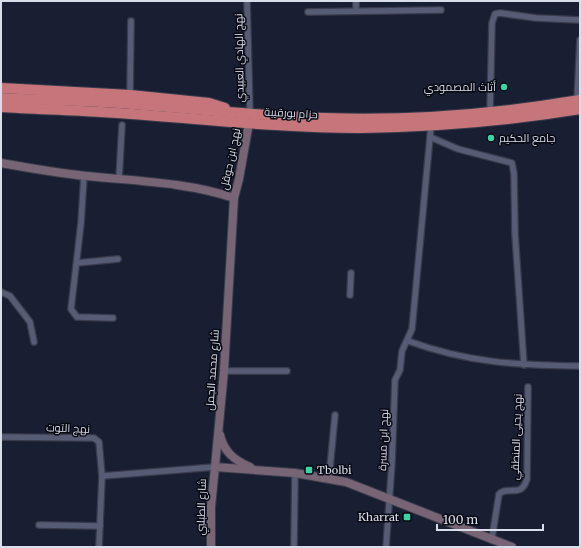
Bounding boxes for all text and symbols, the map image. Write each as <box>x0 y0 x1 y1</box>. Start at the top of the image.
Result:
street label: نهج الهادي العبيدي <box>231 13 249 103</box>
place label: أثاث المصمودي <box>424 80 496 96</box>
marker: أثاث المصمودي <box>499 82 509 92</box>
street label: حزام بورقيبة <box>264 105 318 122</box>
street label: نهج ابن حوقل <box>217 127 244 191</box>
place label: جامع الحكيم <box>499 131 555 146</box>
marker: جامع الحكيم <box>486 133 496 143</box>
street label: شارع محمد الجمل <box>202 329 223 411</box>
street label: نهج يحيى المنطقي <box>507 393 527 481</box>
street label: نهج ابن مسرة <box>375 409 392 471</box>
street label: نهج التوت <box>46 420 90 437</box>
place label: Tbolbi <box>317 463 352 477</box>
marker: Tbolbi <box>304 465 314 475</box>
street label: شارع الطبلبي <box>193 478 211 536</box>
scale bar <box>437 506 543 532</box>
place label: Kharrat <box>358 510 400 524</box>
marker: Kharrat <box>402 512 412 522</box>
text: 100 m <box>443 512 478 527</box>

